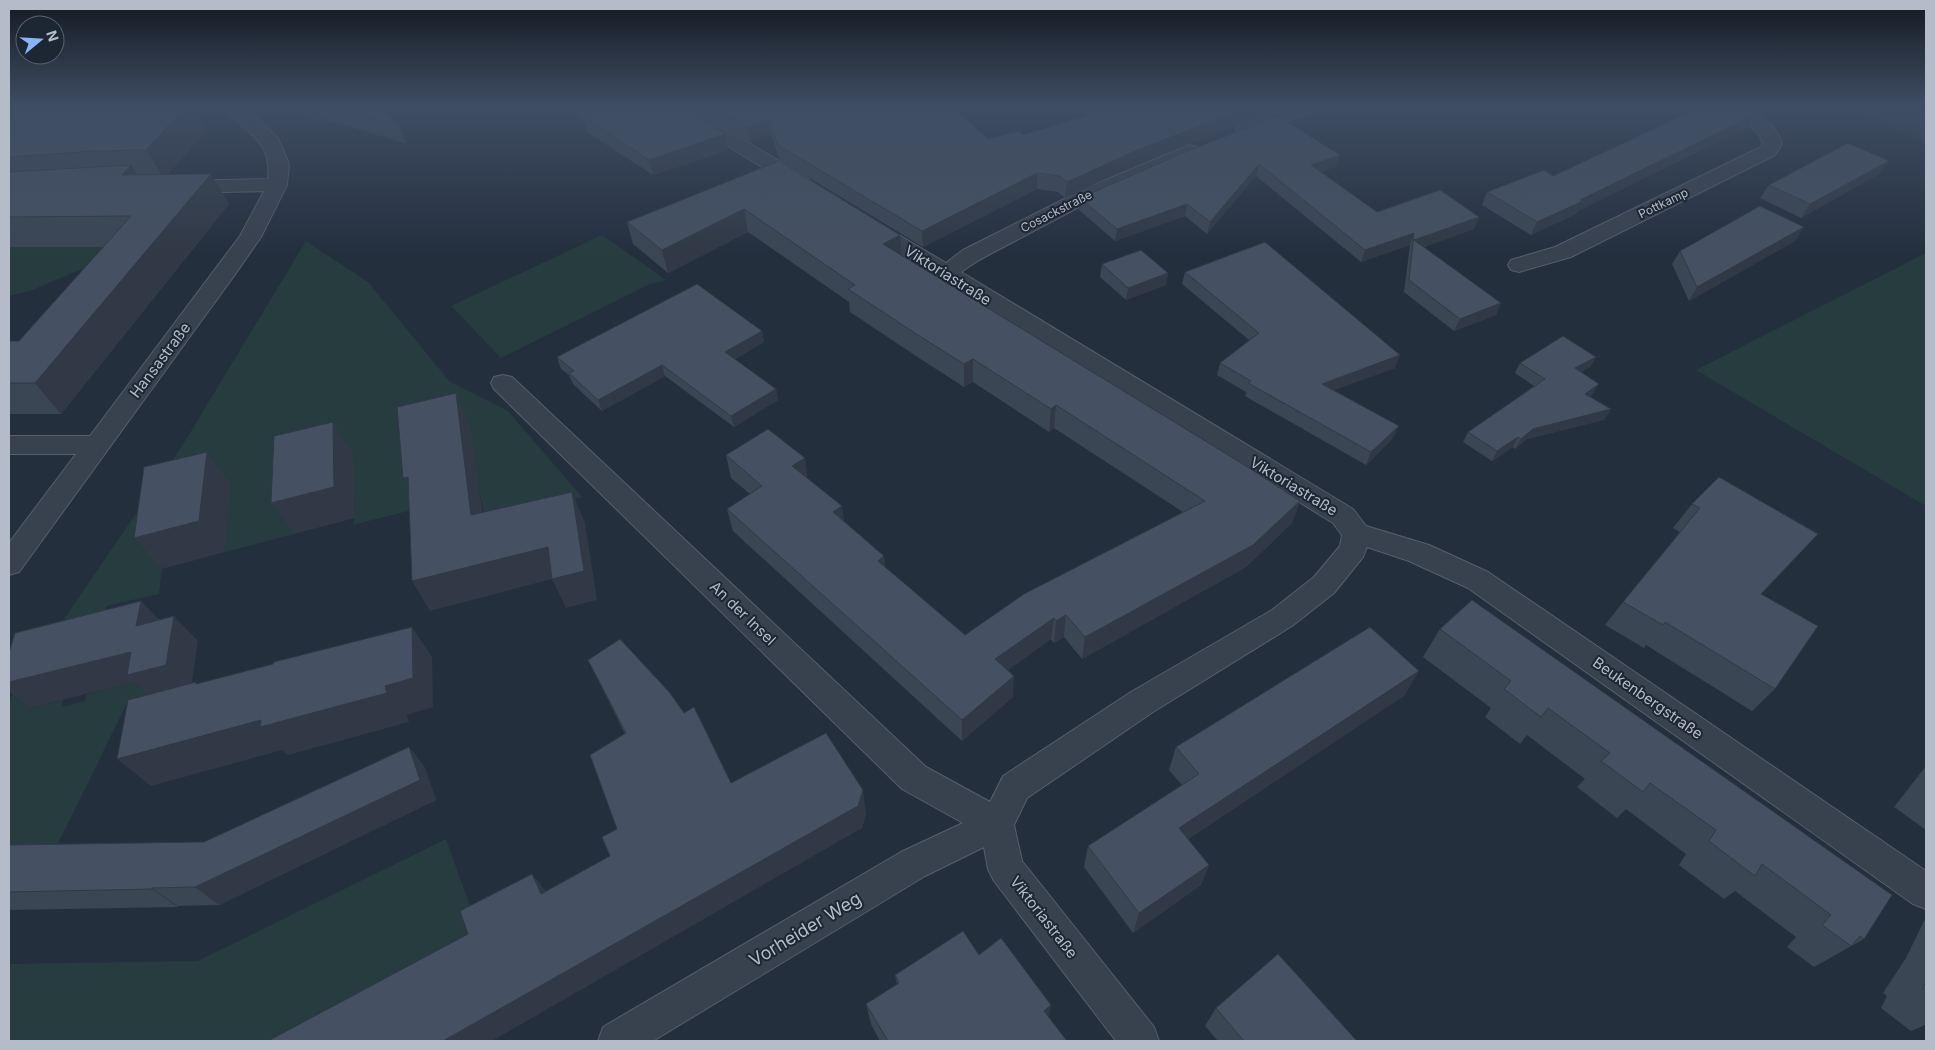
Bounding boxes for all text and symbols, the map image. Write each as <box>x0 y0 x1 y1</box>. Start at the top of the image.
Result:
north arrow <box>15 15 65 65</box>
text: N <box>43 28 63 44</box>
street label: Pottkamp <box>1636 185 1690 221</box>
street label: Cosackstraße <box>1018 187 1094 235</box>
street label: Viktoriastraße <box>901 241 995 309</box>
street label: Hansastraße <box>125 318 195 402</box>
street label: Viktoriastraße <box>1247 452 1341 520</box>
street label: An der Insel <box>706 577 780 649</box>
street label: Beukenbergstraße <box>1589 653 1707 743</box>
street label: Viktoriastraße <box>1006 872 1082 962</box>
street label: Vorheider Weg <box>745 887 865 971</box>

